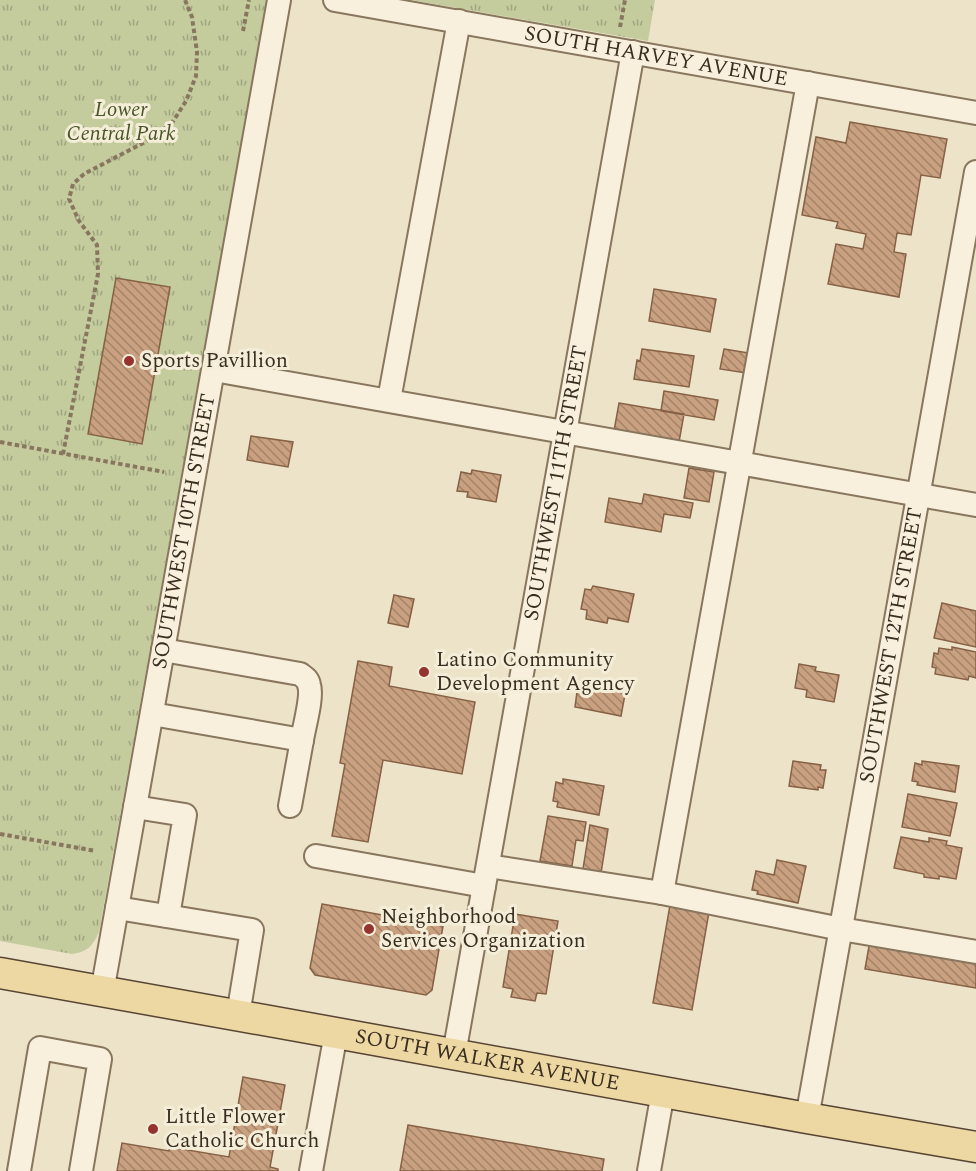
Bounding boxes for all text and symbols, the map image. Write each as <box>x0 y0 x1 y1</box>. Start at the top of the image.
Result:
street label: SOUTH HARVEY AVENUE <box>522 18 790 96</box>
park label: Lower Central Park <box>66 94 176 150</box>
street label: SOUTHWEST 11TH STREET <box>516 343 596 623</box>
place label: Sports Pavillion <box>141 345 288 377</box>
marker: Sports Pavillion <box>122 354 136 368</box>
street label: SOUTHWEST 10TH STREET <box>144 391 224 671</box>
street label: SOUTHWEST 12TH STREET <box>851 505 932 786</box>
place label: Latino Community Development Agency <box>436 644 635 700</box>
marker: Latino Community Development Agency <box>417 665 431 679</box>
place label: Neighborhood Services Organization <box>381 901 586 957</box>
marker: Neighborhood Services Organization <box>362 922 376 936</box>
street label: SOUTH WALKER AVENUE <box>352 1021 622 1100</box>
place label: Little Flower Catholic Church <box>165 1101 319 1157</box>
marker: Little Flower Catholic Church <box>146 1122 160 1136</box>

